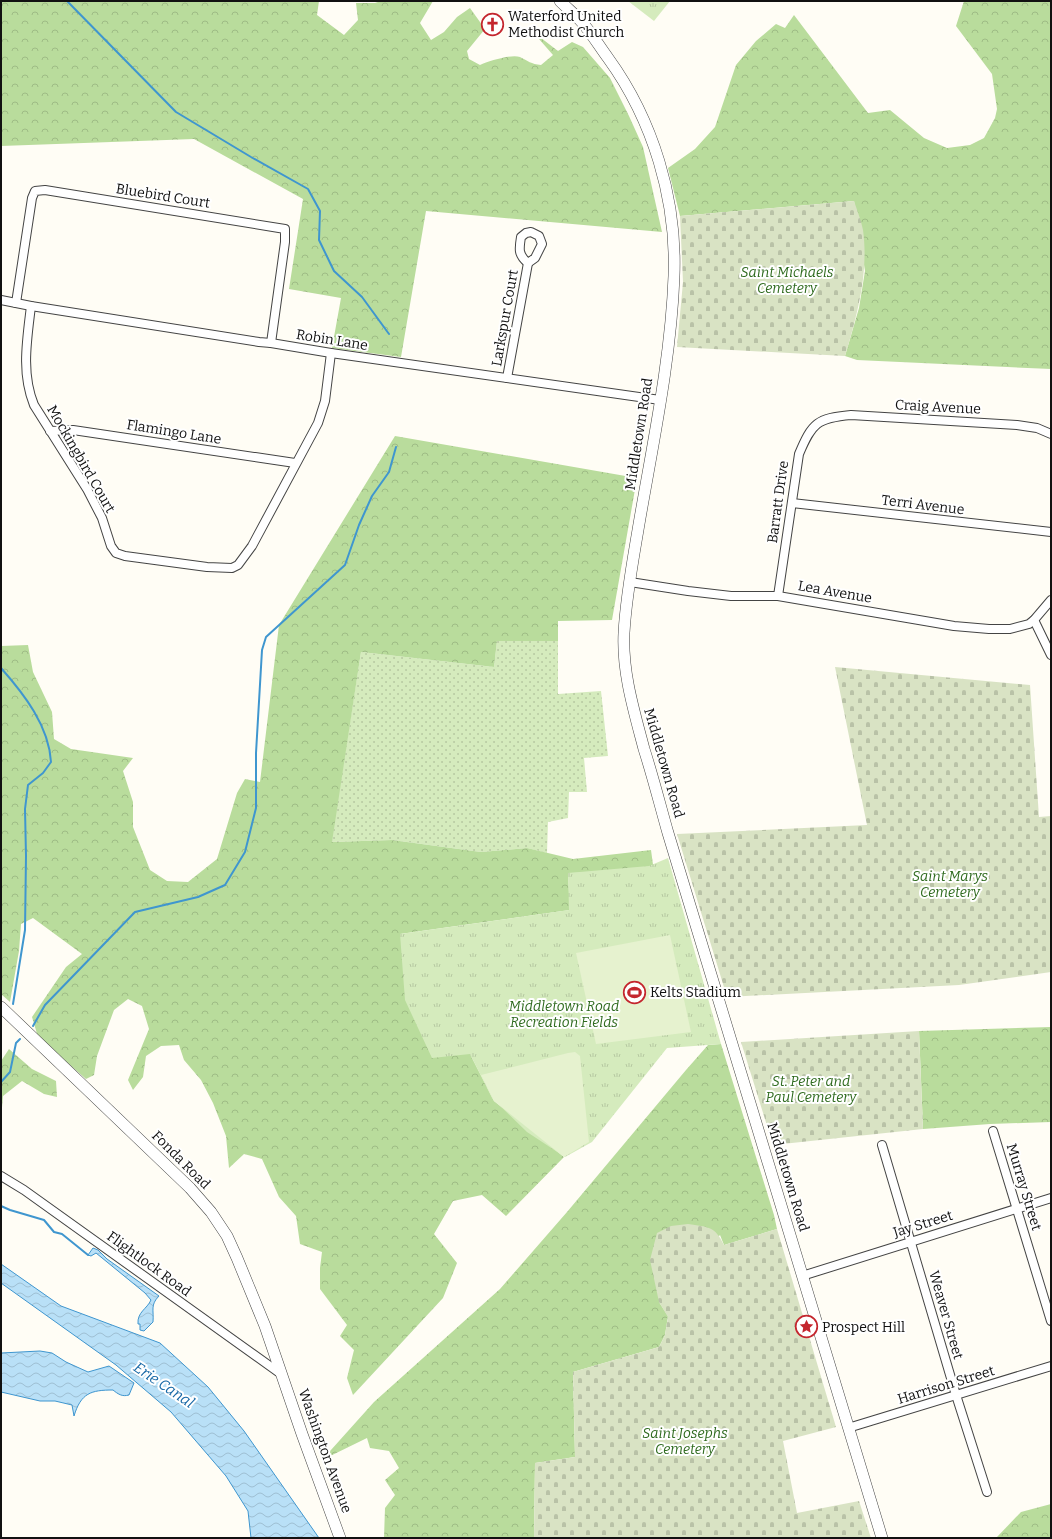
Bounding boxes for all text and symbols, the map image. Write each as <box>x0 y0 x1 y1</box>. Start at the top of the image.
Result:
place label: Waterford United Methodist Church <box>508 8 624 41</box>
church icon: Waterford United Methodist Church <box>480 11 506 37</box>
street label: Bluebird Court <box>115 180 211 212</box>
park label: Saint Michaels Cemetery <box>741 264 834 297</box>
street label: Larkspur Court <box>488 268 522 368</box>
street label: Robin Lane <box>295 326 369 354</box>
street label: Middletown Road <box>622 377 656 491</box>
street label: Craig Avenue <box>895 396 981 418</box>
street label: Mockingbird Court <box>43 402 119 516</box>
street label: Flamingo Lane <box>125 416 223 448</box>
street label: Barratt Drive <box>764 460 792 544</box>
street label: Terri Avenue <box>881 491 965 519</box>
street label: Lea Avenue <box>797 577 873 607</box>
street label: Middletown Road <box>640 706 688 820</box>
park label: Saint Marys Cemetery <box>912 868 988 901</box>
sports icon: Kelts Stadium <box>621 979 647 1005</box>
place label: Kelts Stadium <box>650 984 741 1001</box>
park label: Middletown Road Recreation Fields <box>509 998 619 1031</box>
park label: St. Peter and Paul Cemetery <box>766 1073 857 1106</box>
street label: Middletown Road <box>763 1120 813 1234</box>
street label: Fonda Road <box>148 1127 214 1193</box>
street label: Murray Street <box>1003 1142 1045 1232</box>
street label: Jay Street <box>890 1207 955 1241</box>
street label: Flightlock Road <box>104 1228 194 1300</box>
street label: Weaver Street <box>925 1269 967 1361</box>
place icon: Prospect Hill <box>793 1314 819 1340</box>
place label: Prospect Hill <box>822 1319 905 1336</box>
water label: Erie Canal <box>130 1358 198 1412</box>
street label: Harrison Street <box>895 1362 997 1408</box>
street label: Washington Avenue <box>295 1387 355 1515</box>
park label: Saint Josephs Cemetery <box>642 1425 728 1458</box>

